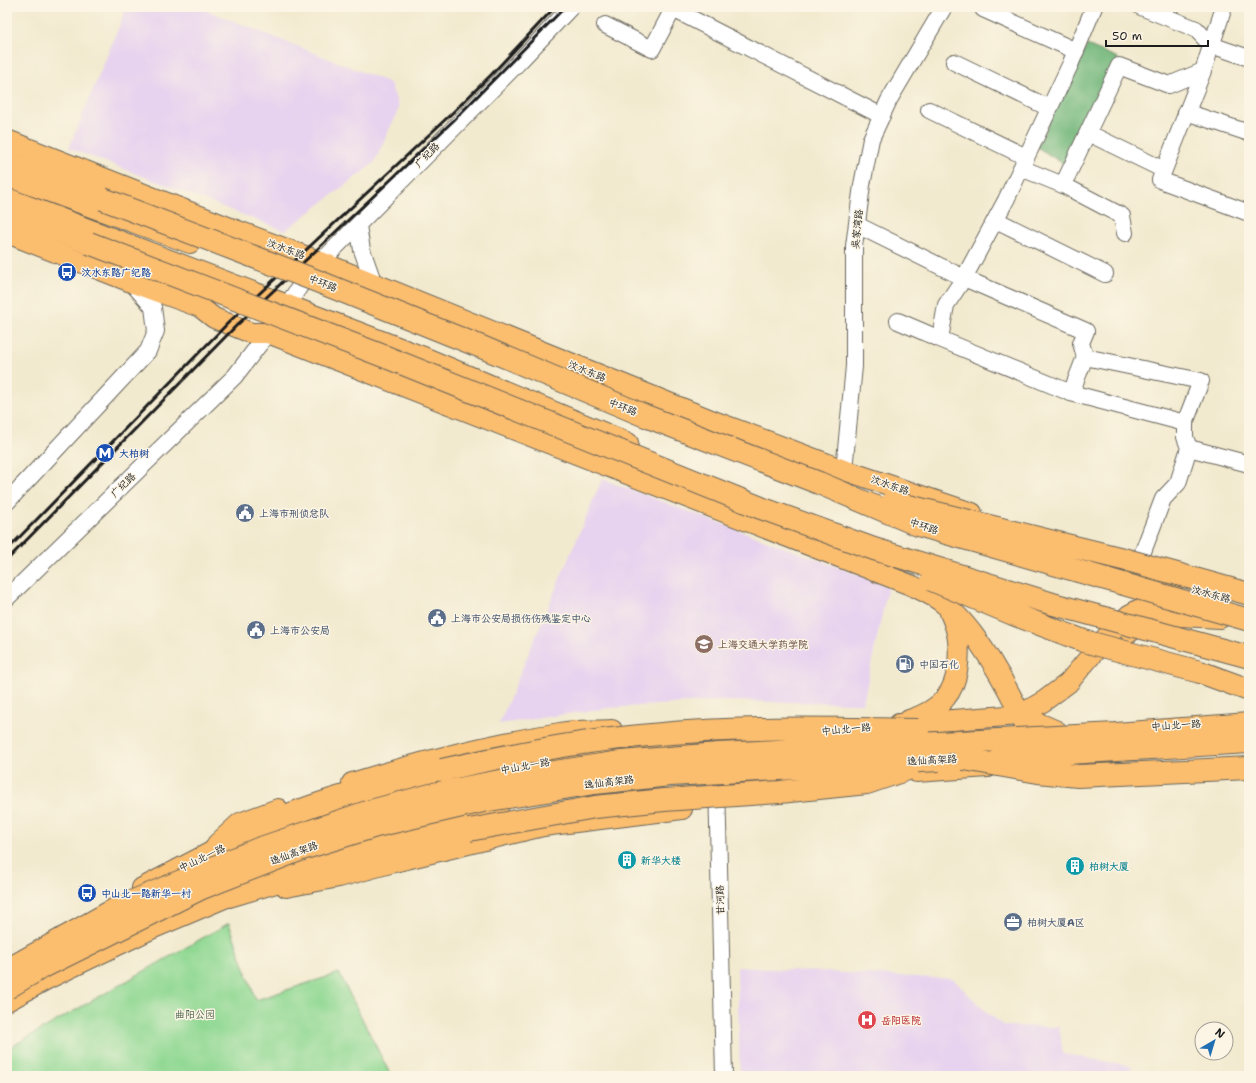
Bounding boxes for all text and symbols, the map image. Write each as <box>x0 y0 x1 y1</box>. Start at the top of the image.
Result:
scale bar <box>1106 22 1208 48</box>
text: 50 m <box>1112 28 1142 44</box>
street label: 广纪路 <box>412 140 442 170</box>
street label: 吴家湾路 <box>848 208 866 250</box>
street label: 汶水东路 <box>265 236 307 262</box>
bus stop icon: 汶水东路广纪路 <box>56 261 78 283</box>
place label: 汶水东路广纪路 <box>81 266 151 279</box>
street label: 中环路 <box>307 271 339 295</box>
street label: 汶水东路 <box>566 357 608 385</box>
street label: 中环路 <box>607 395 639 419</box>
metro station icon: 大柏树 <box>94 442 116 464</box>
place label: 大柏树 <box>119 447 149 460</box>
street label: 广纪路 <box>108 470 138 500</box>
street label: 汶水东路 <box>869 472 911 498</box>
public building icon: 上海市刑侦总队 <box>234 502 256 524</box>
place label: 上海市刑侦总队 <box>259 507 329 520</box>
street label: 中环路 <box>908 515 940 537</box>
street label: 汶水东路 <box>1190 583 1232 605</box>
public building icon: 上海市公安局损伤伤残鉴定中心 <box>426 607 448 629</box>
place label: 上海市公安局损伤伤残鉴定中心 <box>451 612 591 625</box>
public building icon: 上海市公安局 <box>245 619 267 641</box>
place label: 上海市公安局 <box>270 624 330 637</box>
school or university icon: 上海交通大学药学院 <box>693 633 715 655</box>
place label: 上海交通大学药学院 <box>718 638 808 651</box>
fuel station icon: 中国石化 <box>894 653 916 675</box>
place label: 中国石化 <box>919 658 959 671</box>
street label: 中山北一路 <box>1151 717 1201 733</box>
street label: 中山北一路 <box>821 720 871 738</box>
street label: 逸仙高架路 <box>907 752 957 768</box>
street label: 中山北一路 <box>499 755 551 777</box>
street label: 逸仙高架路 <box>583 773 635 791</box>
street label: 逸仙高架路 <box>268 838 320 868</box>
street label: 中山北一路 <box>177 842 227 874</box>
building icon: 新华大楼 <box>616 849 638 871</box>
place label: 新华大楼 <box>641 854 681 867</box>
building icon: 柏树大厦 <box>1064 855 1086 877</box>
place label: 柏树大厦 <box>1089 860 1129 873</box>
bus stop icon: 中山北一路新华一村 <box>76 882 98 904</box>
street label: 甘河路 <box>713 885 727 915</box>
place label: 中山北一路新华一村 <box>101 887 191 900</box>
office icon: 柏树大厦A区 <box>1002 911 1024 933</box>
place label: 柏树大厦A区 <box>1027 916 1085 929</box>
park label: 曲阳公园 <box>175 1008 215 1021</box>
hospital icon: 岳阳医院 <box>856 1009 878 1031</box>
place label: 岳阳医院 <box>881 1014 921 1027</box>
north arrow <box>1194 1021 1234 1061</box>
text: N <box>1212 1025 1228 1042</box>

